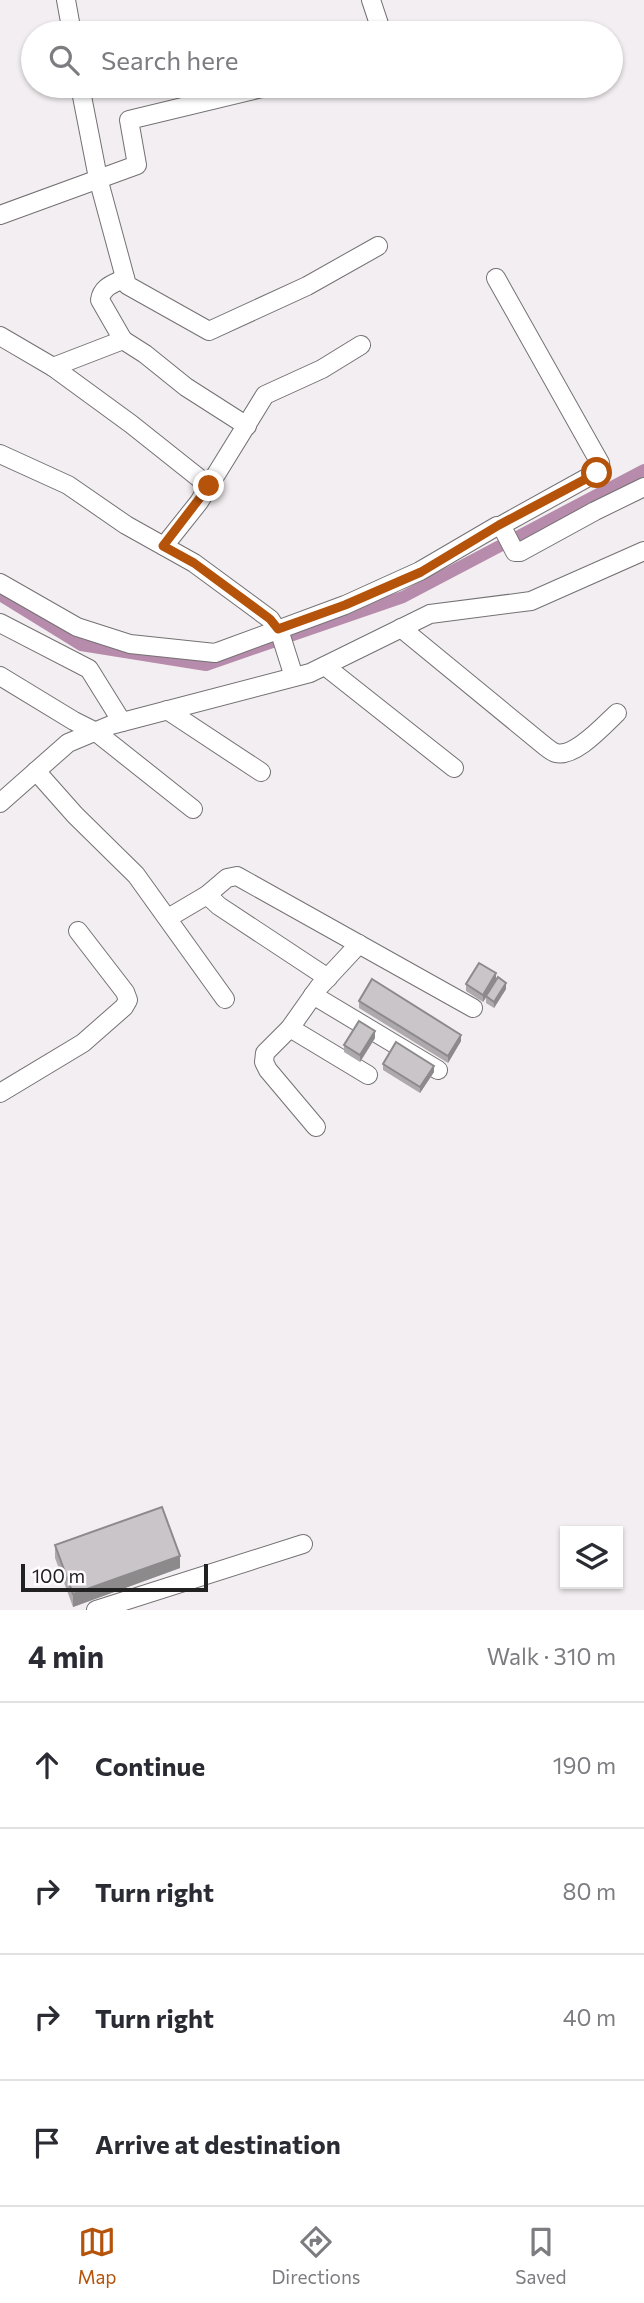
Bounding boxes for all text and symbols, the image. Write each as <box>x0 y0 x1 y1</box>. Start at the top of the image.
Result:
search box <box>21 21 623 98</box>
icon: search <box>45 41 83 79</box>
text: Search here <box>101 44 239 75</box>
route start <box>581 457 612 488</box>
route end <box>193 470 224 501</box>
map controls <box>560 1526 623 1589</box>
button: layers <box>560 1526 623 1589</box>
scale bar <box>21 1561 208 1593</box>
text: 100 m <box>32 1564 85 1587</box>
text: 4 min <box>28 1637 104 1674</box>
text: Walk · 310 m <box>487 1642 616 1670</box>
icon: ahead <box>28 1746 66 1784</box>
text: Continue <box>95 1750 205 1781</box>
text: 190 m <box>553 1751 616 1779</box>
icon: right <box>28 1872 66 1910</box>
text: Turn right <box>95 1876 214 1907</box>
text: 80 m <box>563 1877 616 1905</box>
icon: right <box>28 1998 66 2036</box>
text: Turn right <box>95 2002 214 2033</box>
text: 40 m <box>563 2003 616 2031</box>
icon: arrive <box>28 2124 66 2162</box>
text: Arrive at destination <box>95 2128 341 2159</box>
tab: Map <box>77 2223 117 2288</box>
tab: Directions <box>271 2223 361 2288</box>
tab: Saved <box>515 2223 567 2288</box>

